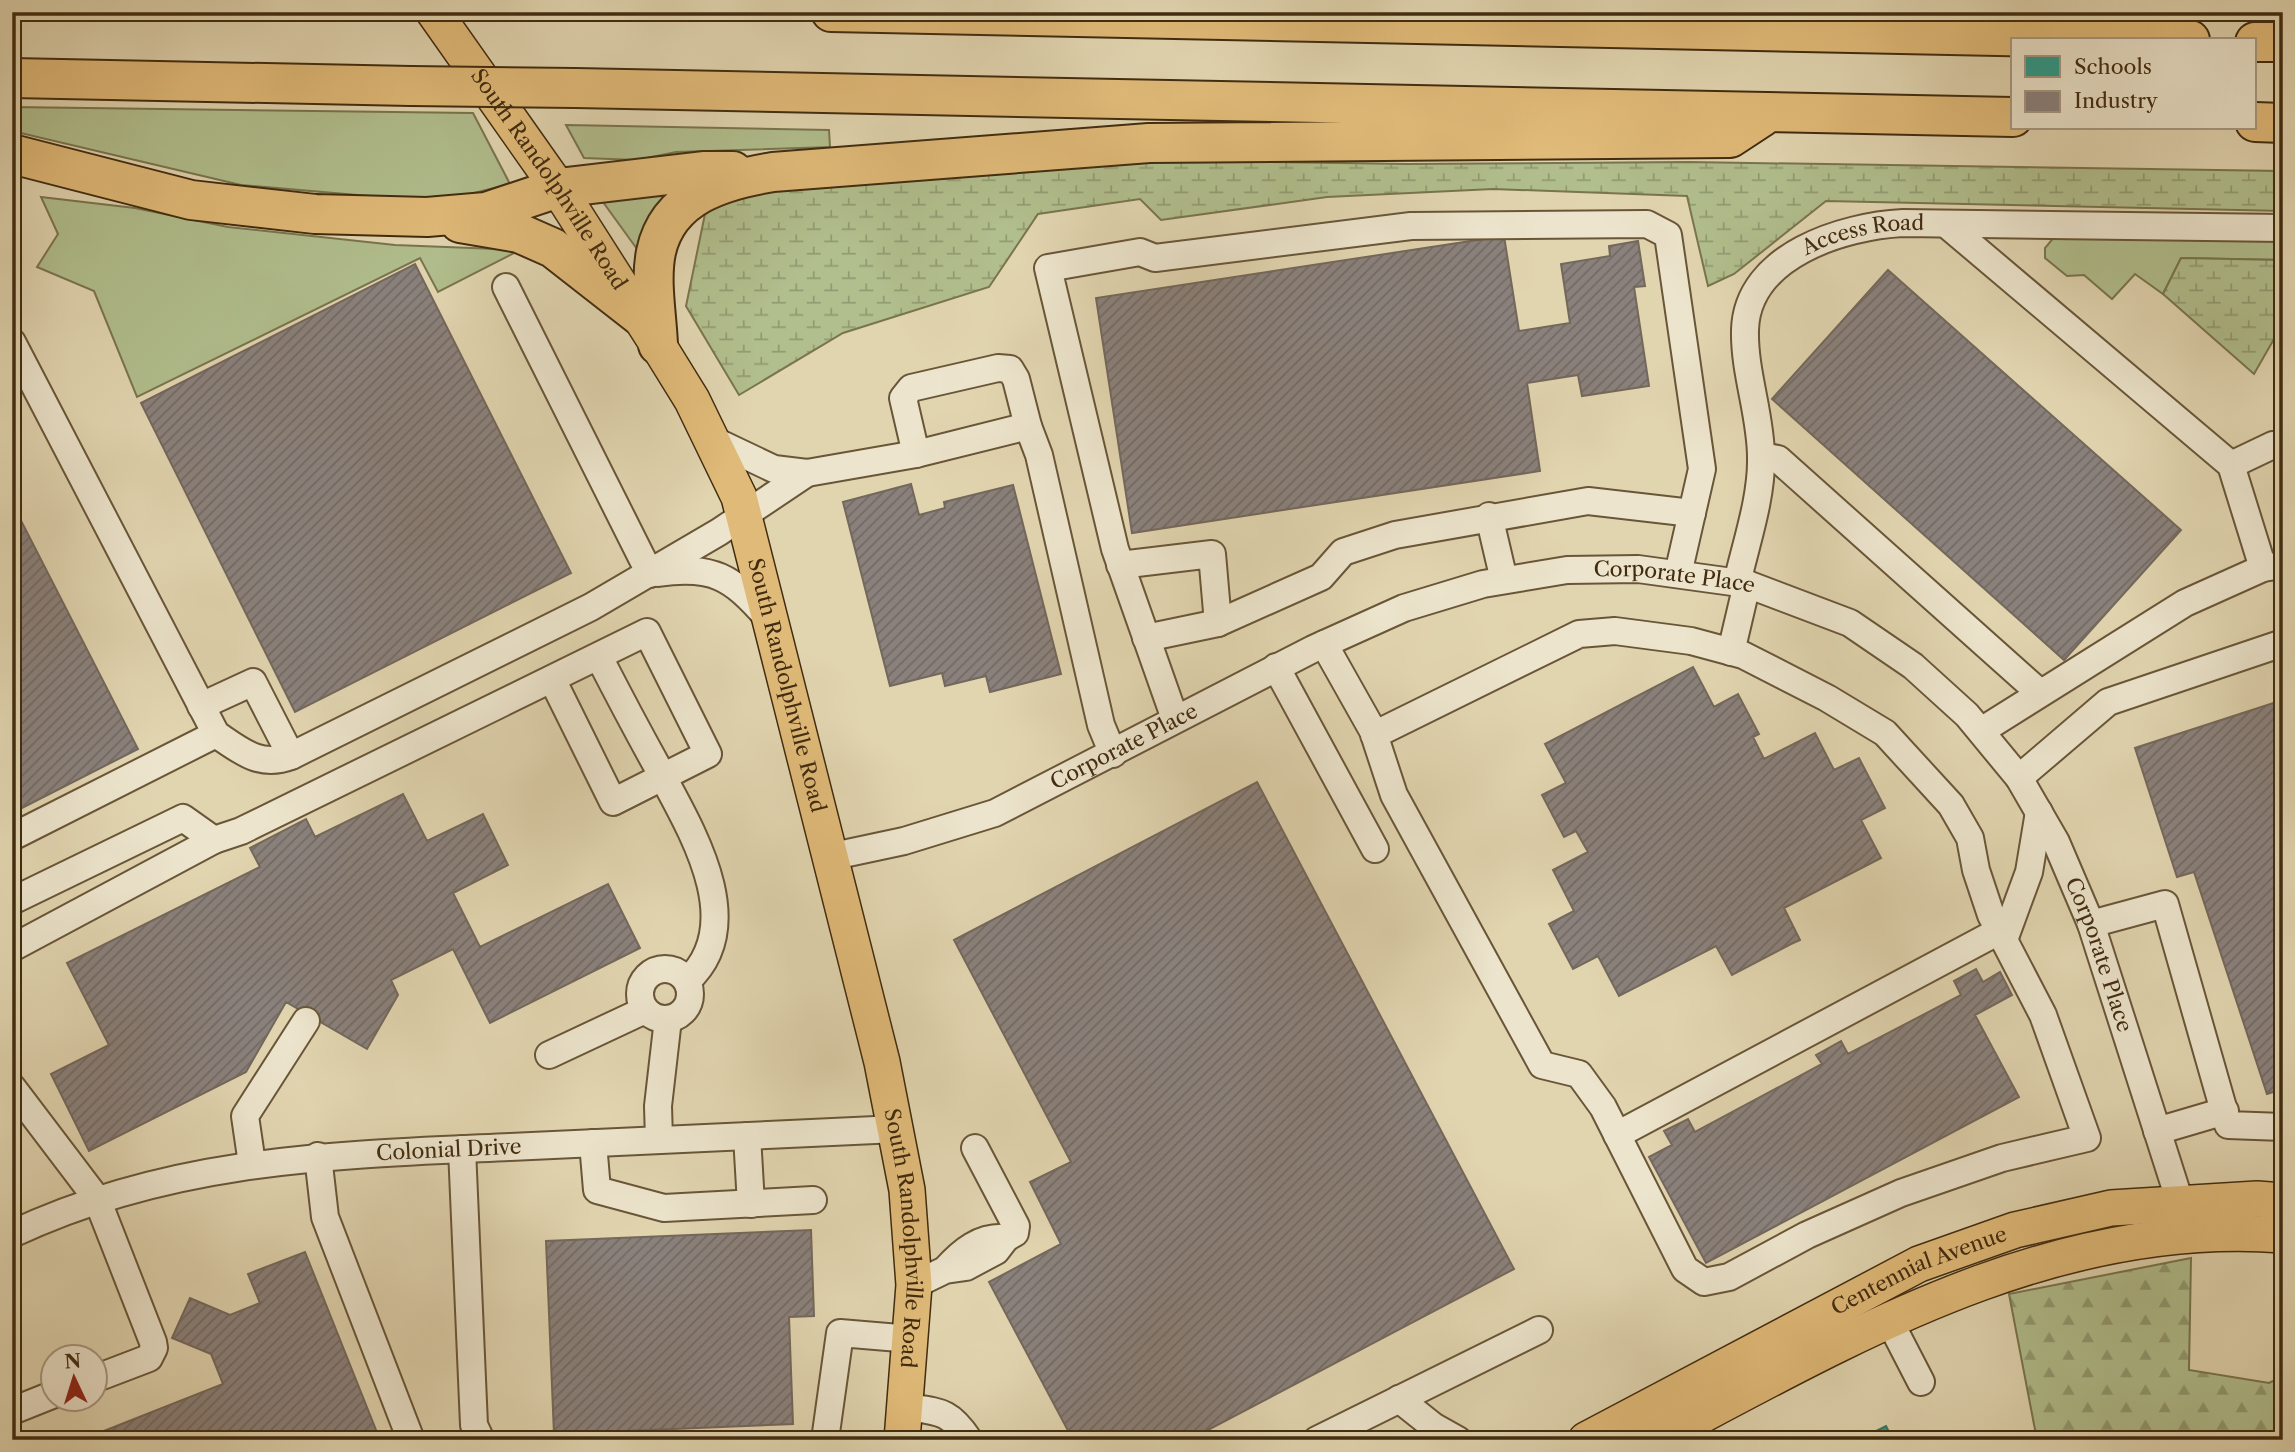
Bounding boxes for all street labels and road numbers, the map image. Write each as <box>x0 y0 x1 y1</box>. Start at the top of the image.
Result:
street label: South Randolphville Road <box>466 64 633 294</box>
street label: Access Road <box>1797 210 1924 260</box>
street label: South Randolphville Road <box>743 555 831 815</box>
street label: Corporate Place <box>1593 556 1759 598</box>
street label: Corporate Place <box>1046 698 1202 794</box>
street label: Corporate Place <box>2061 873 2138 1035</box>
street label: South Randolphville Road <box>879 1106 927 1369</box>
street label: Colonial Drive <box>375 1133 522 1166</box>
street label: Centennial Avenue <box>1827 1221 2010 1320</box>

